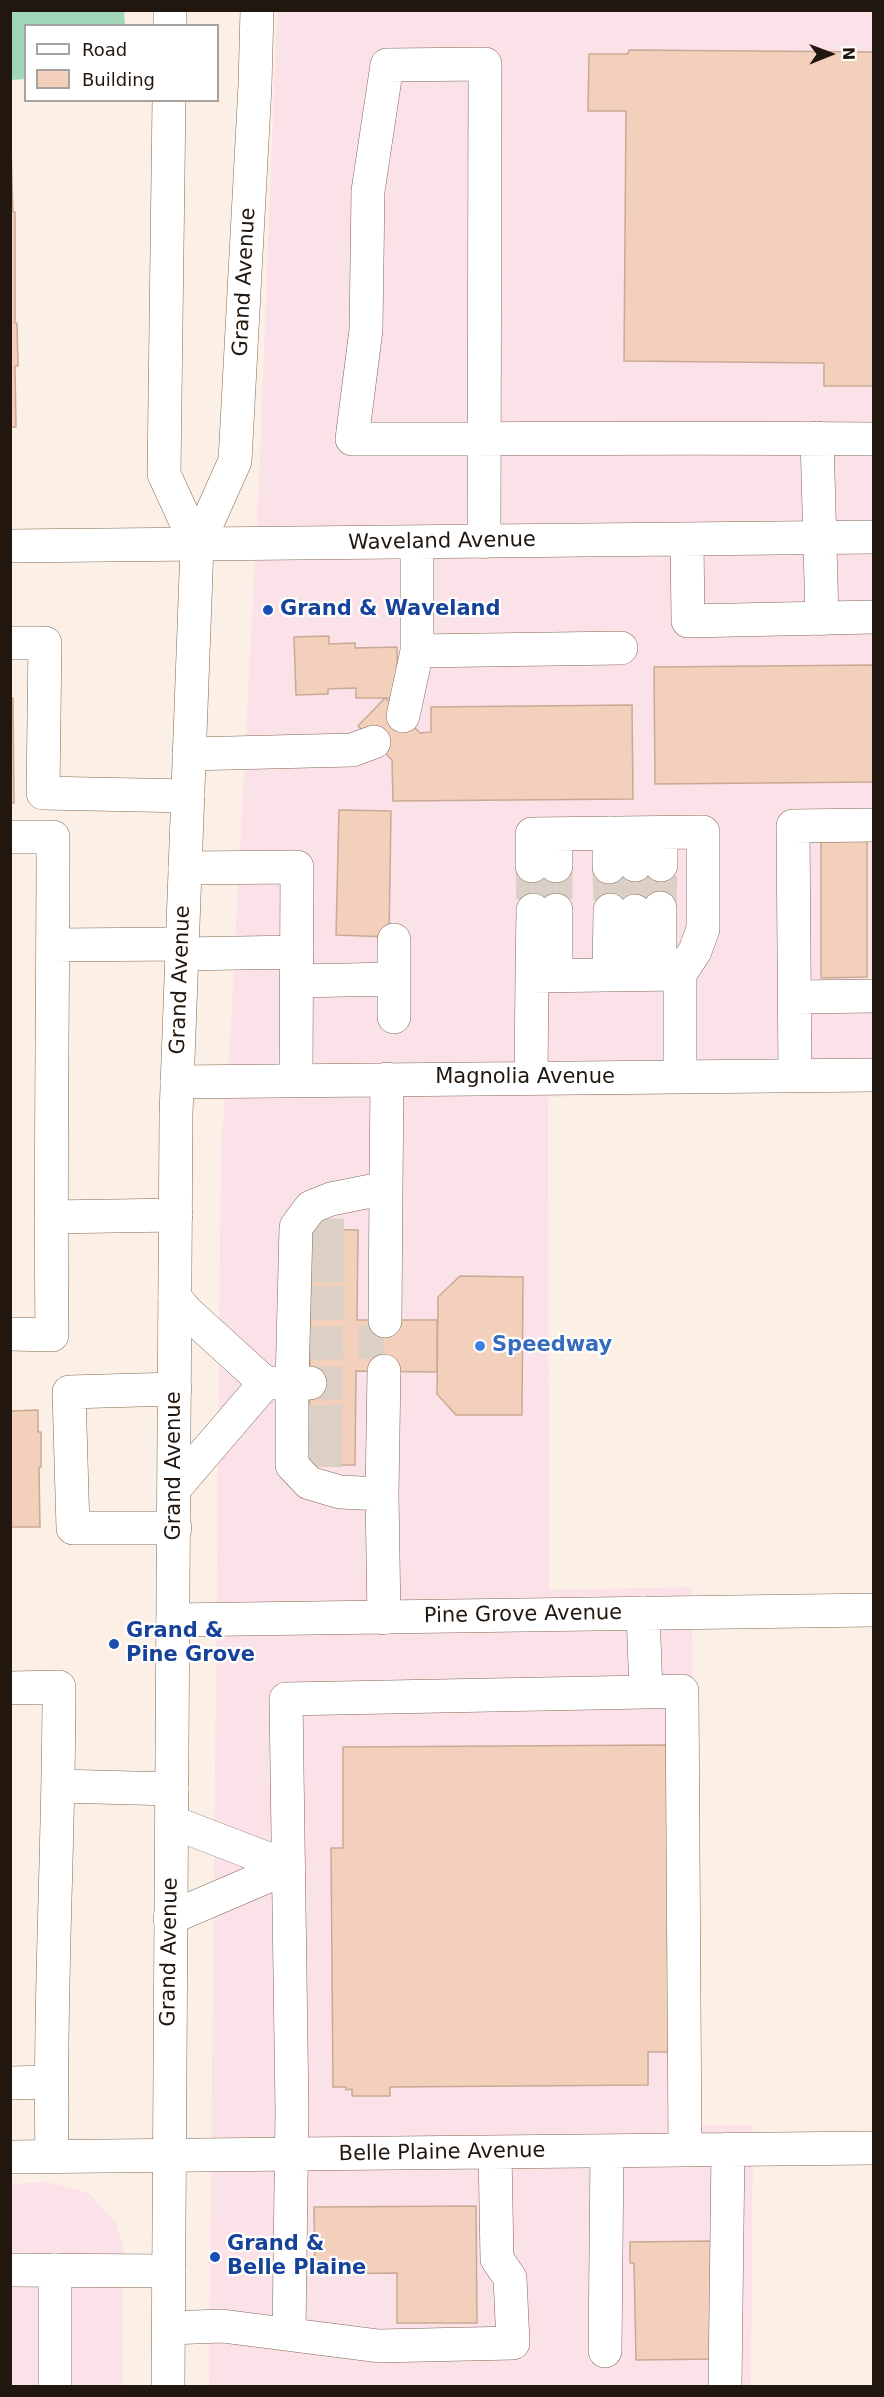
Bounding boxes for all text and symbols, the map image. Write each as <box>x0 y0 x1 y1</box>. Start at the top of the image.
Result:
legend <box>24 24 219 102</box>
north arrow <box>800 24 860 84</box>
text: Road <box>82 39 127 60</box>
text: N <box>839 47 858 61</box>
text: Building <box>82 69 155 90</box>
street label: Grand Avenue <box>229 207 261 357</box>
street label: Waveland Avenue <box>348 528 536 556</box>
place label: Grand & Waveland <box>280 597 501 623</box>
marker: Grand & Waveland <box>261 603 275 617</box>
street label: Grand Avenue <box>166 905 196 1055</box>
street label: Magnolia Avenue <box>435 1065 615 1091</box>
place label: Speedway <box>492 1333 612 1359</box>
marker: Speedway <box>473 1339 487 1353</box>
street label: Grand Avenue <box>162 1391 188 1541</box>
street label: Pine Grove Avenue <box>424 1601 622 1629</box>
place label: Grand & Pine Grove <box>126 1619 255 1669</box>
marker: Grand & Pine Grove <box>107 1637 121 1651</box>
street label: Grand Avenue <box>156 1877 184 2027</box>
street label: Belle Plaine Avenue <box>338 2139 546 2167</box>
place label: Grand & Belle Plaine <box>227 2232 366 2282</box>
marker: Grand & Belle Plaine <box>208 2250 222 2264</box>

